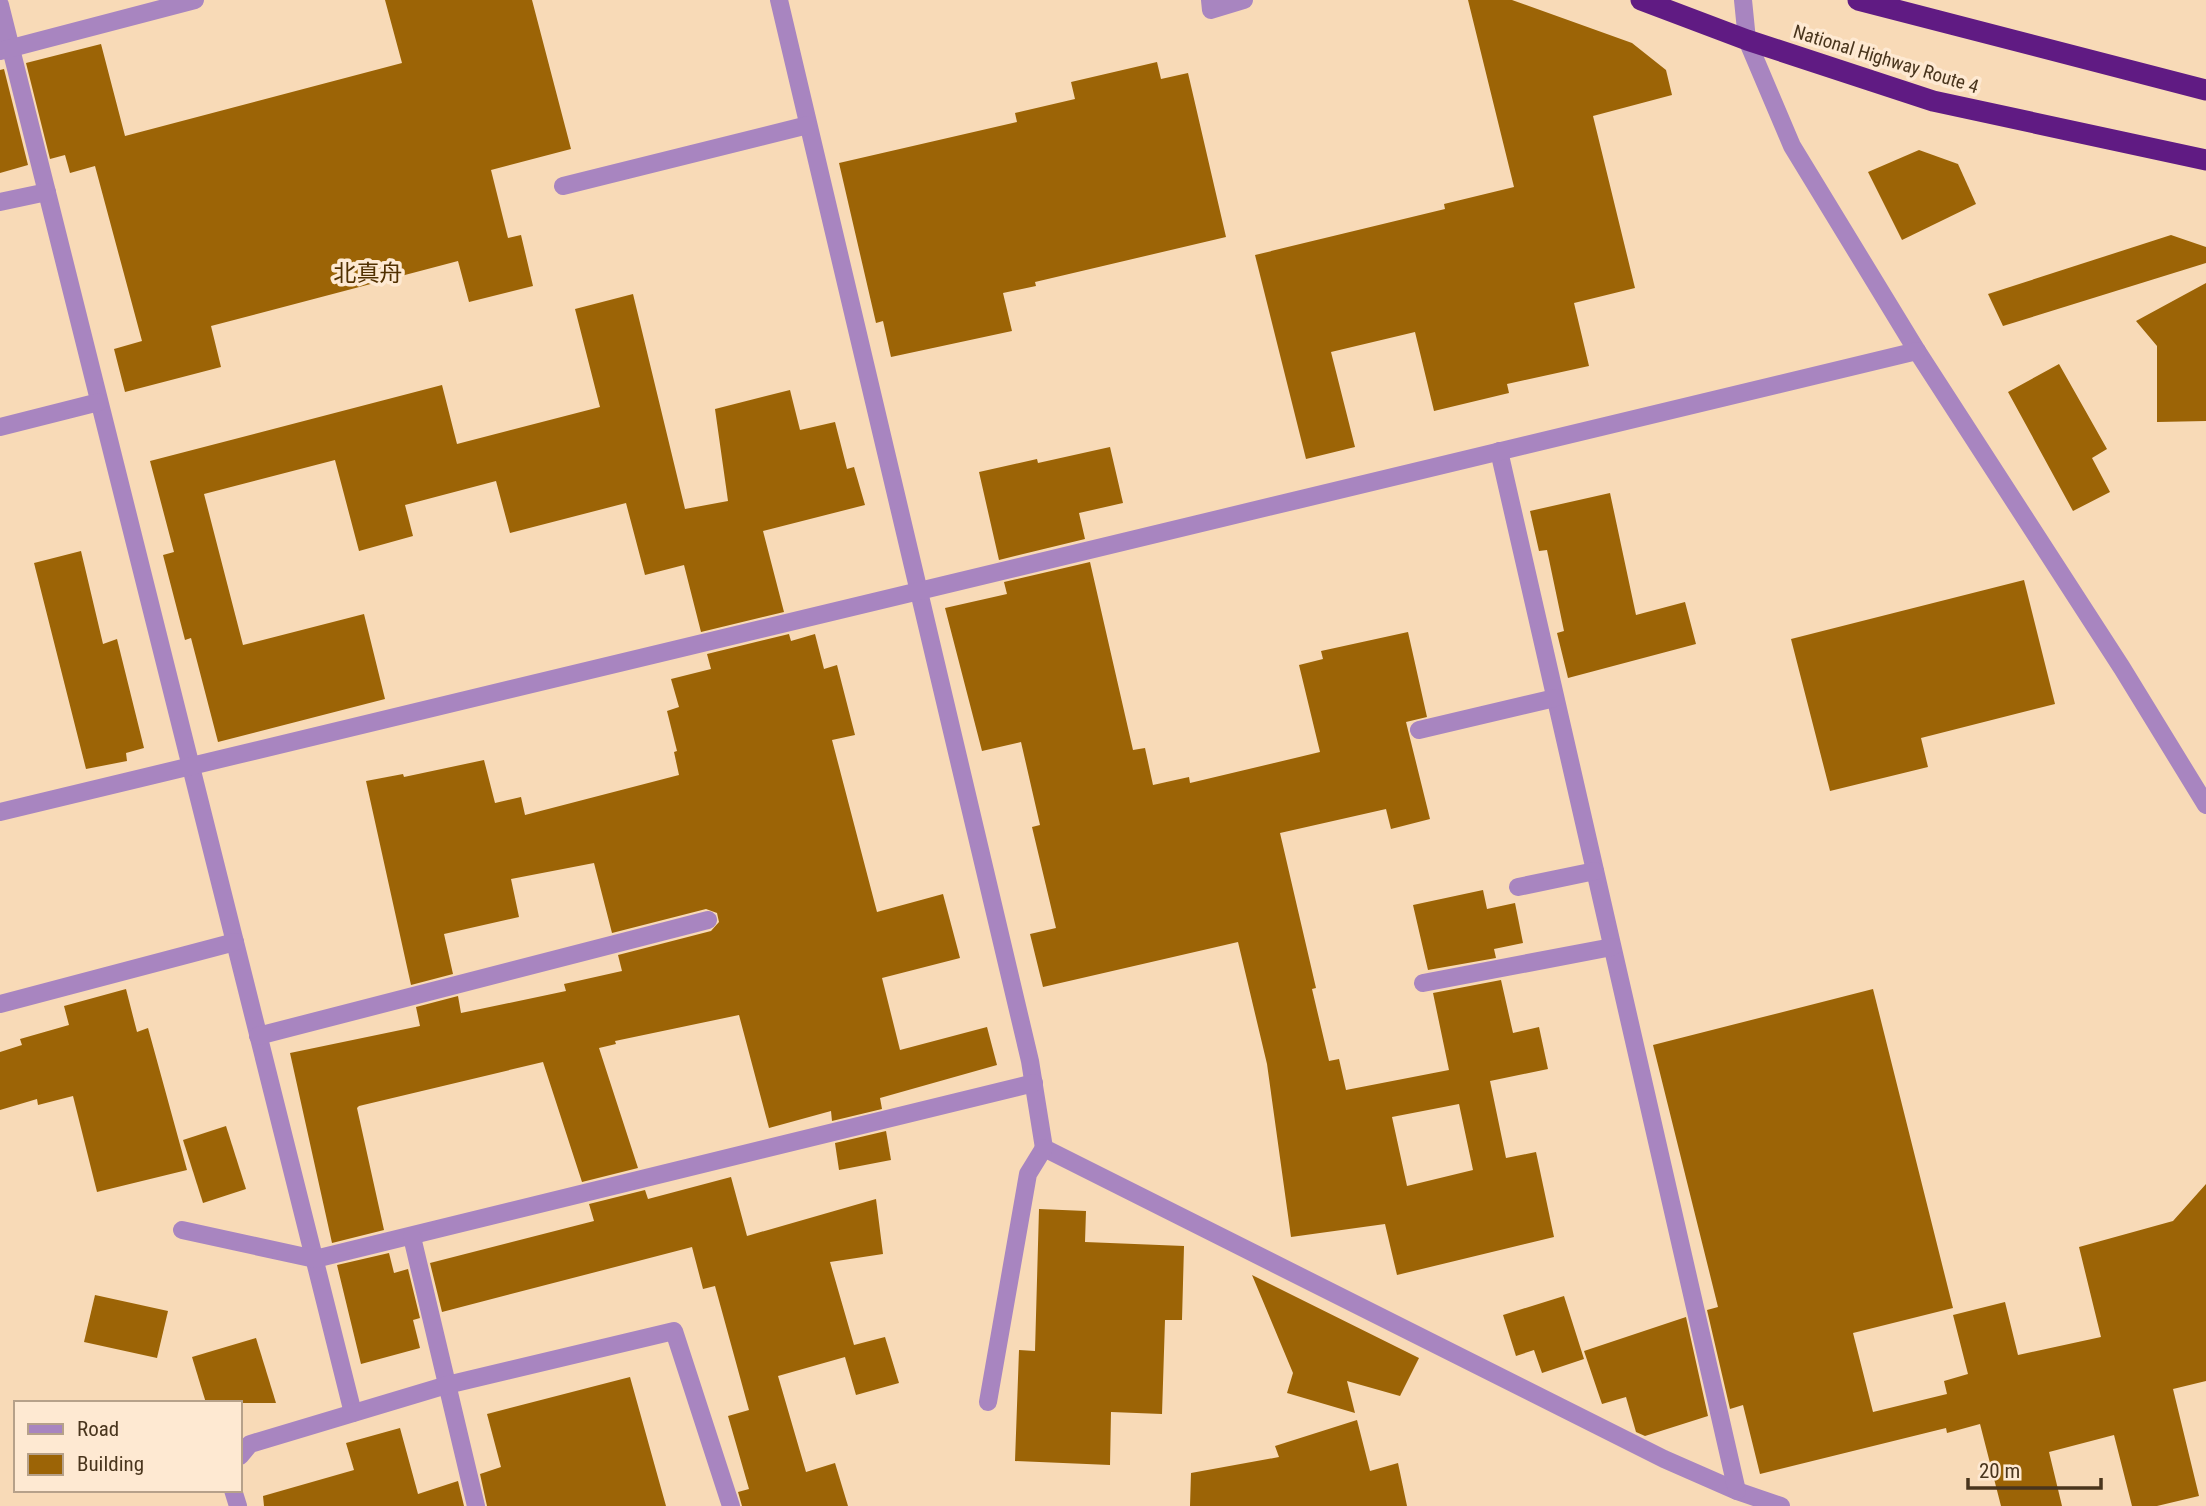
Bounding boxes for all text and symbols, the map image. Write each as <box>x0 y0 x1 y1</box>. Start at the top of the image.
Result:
street label: National Highway Route 4 <box>1790 20 1982 98</box>
district label: 北真舟 <box>334 260 403 287</box>
legend <box>14 1401 242 1492</box>
text: Road <box>77 1417 119 1441</box>
scale bar <box>1968 1446 2101 1490</box>
text: Building <box>77 1452 144 1476</box>
text: 20 m <box>1979 1459 2020 1483</box>

